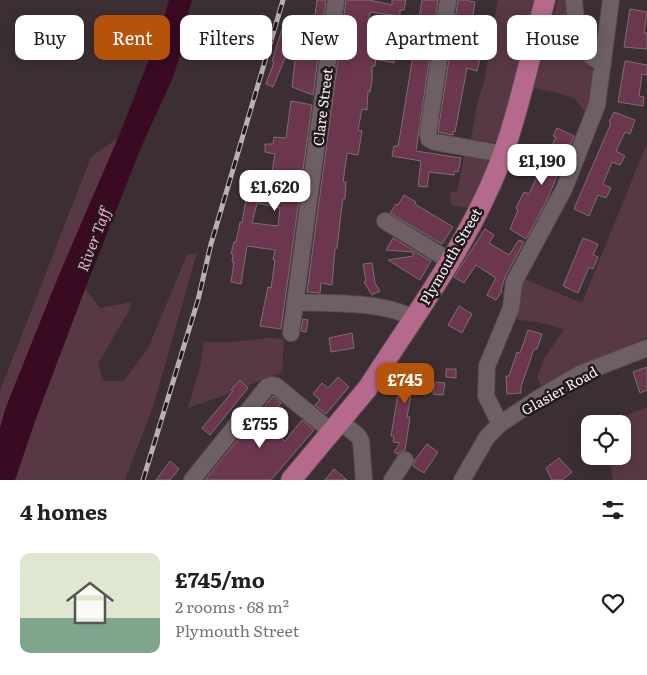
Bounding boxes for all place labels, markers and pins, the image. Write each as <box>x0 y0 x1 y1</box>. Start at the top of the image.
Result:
pin: £1,190 <box>501 144 583 186</box>
pin: £1,620 <box>234 170 316 212</box>
pin: £745 <box>375 362 435 405</box>
pin: £755 <box>230 406 290 449</box>

